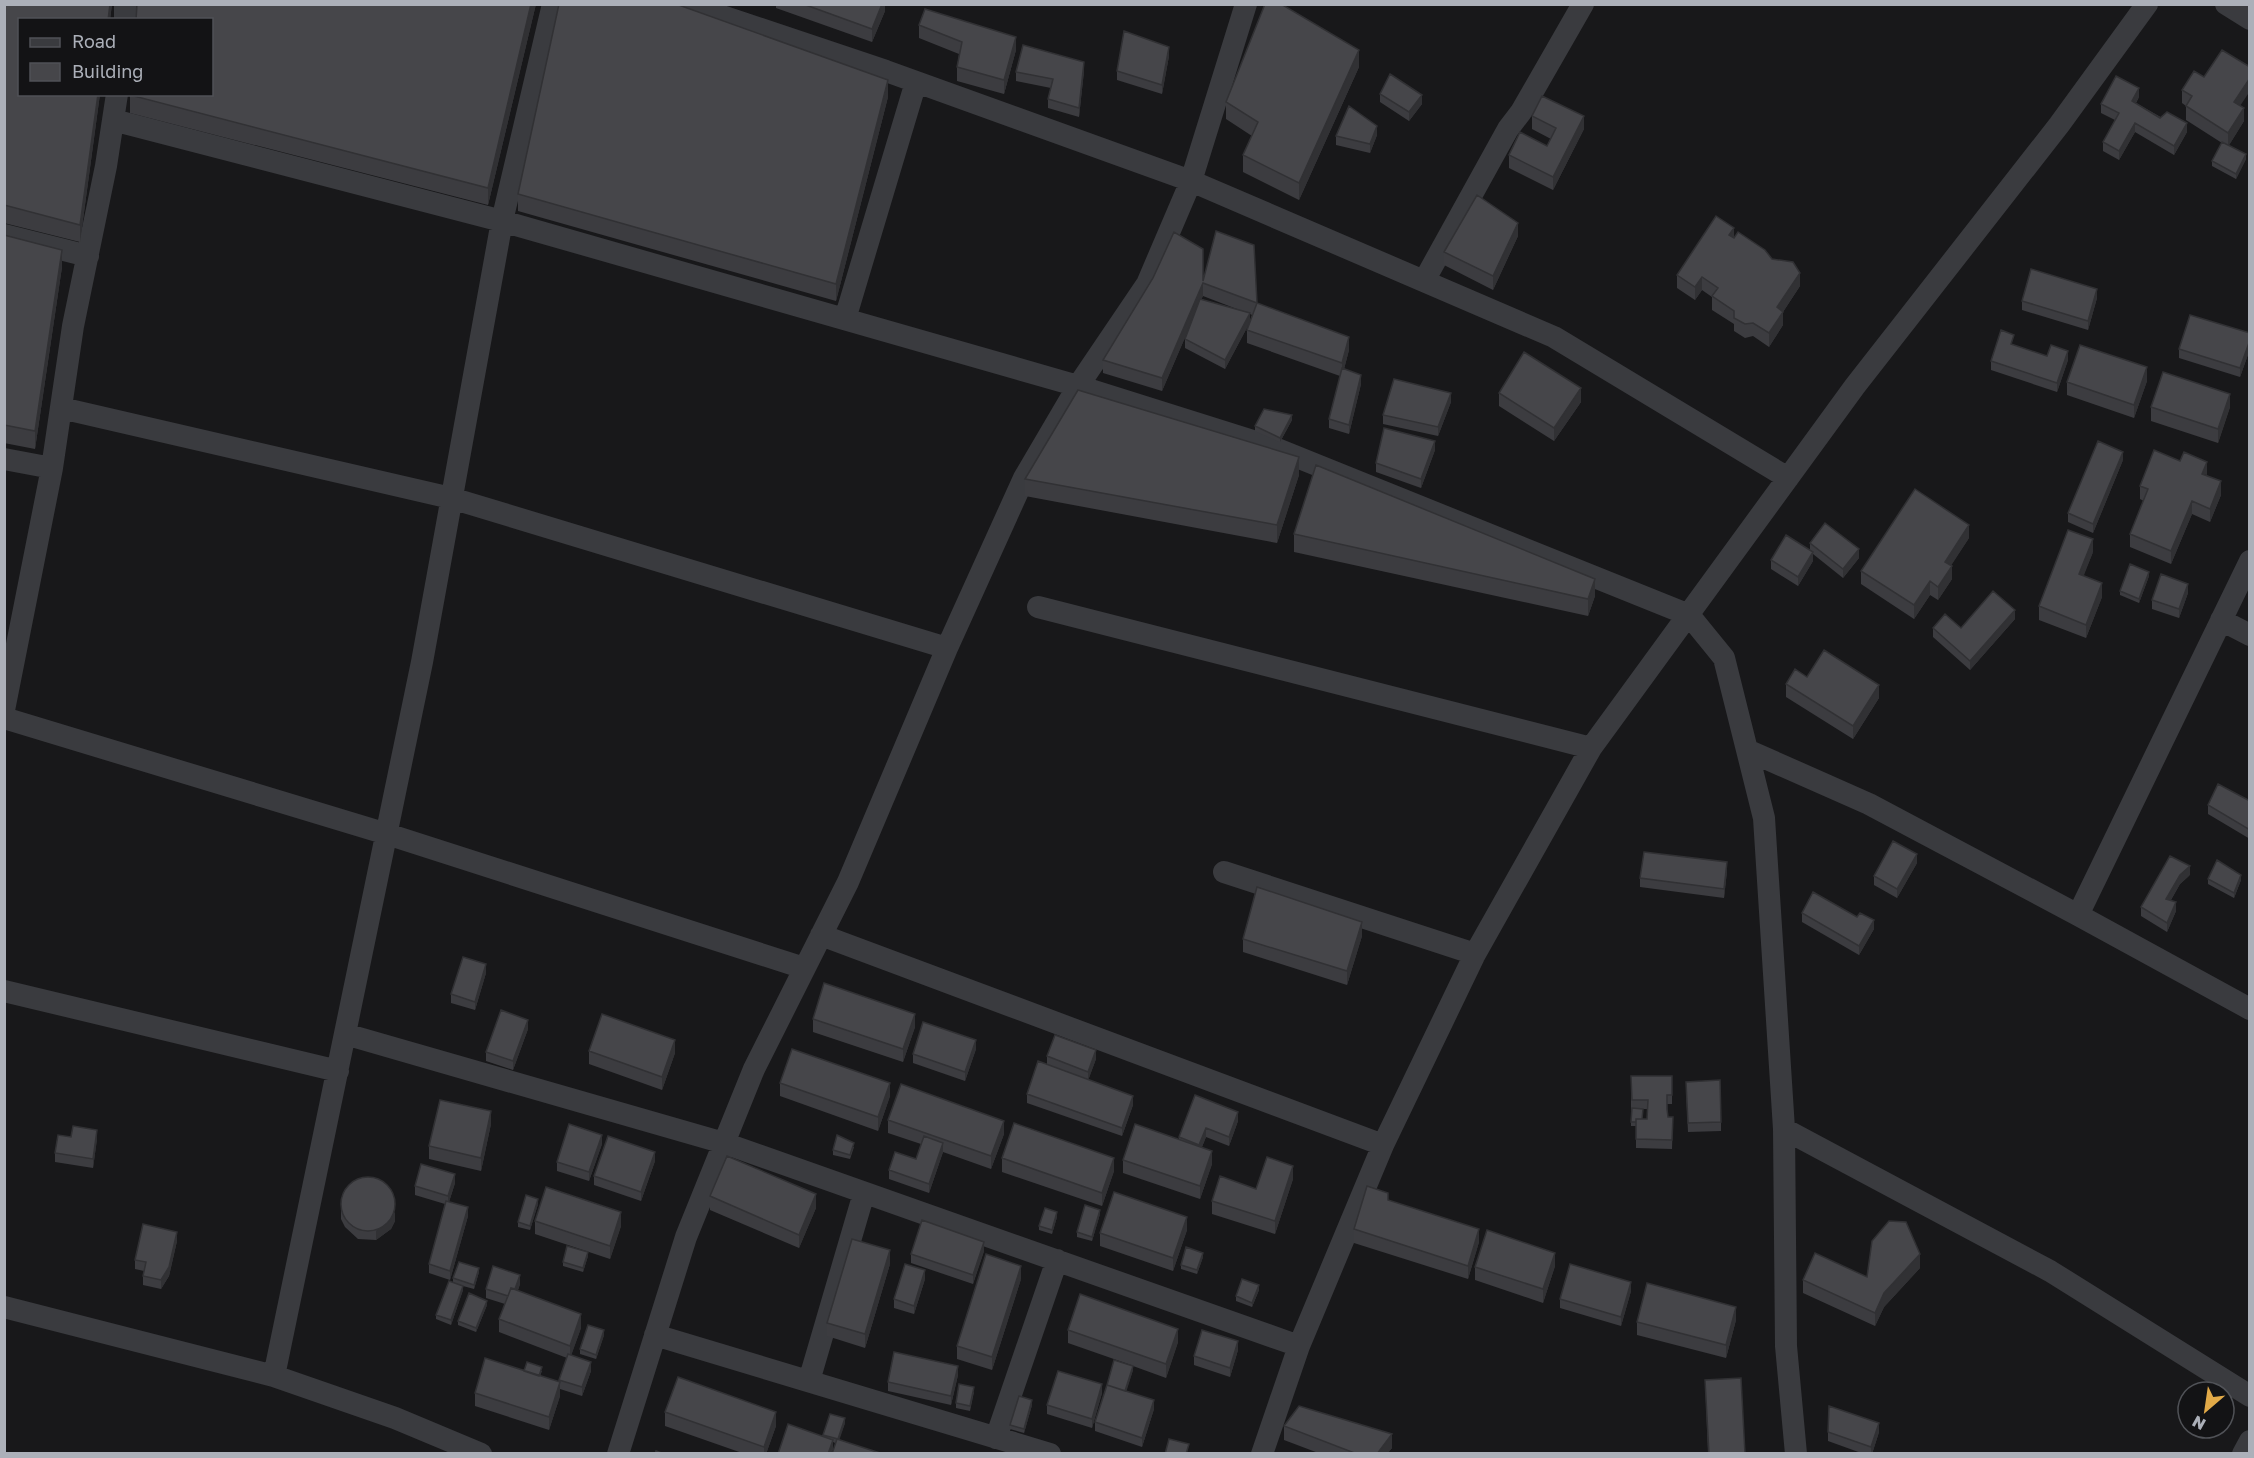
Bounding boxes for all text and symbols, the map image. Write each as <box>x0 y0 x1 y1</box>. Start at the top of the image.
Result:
legend <box>18 18 213 96</box>
text: Road <box>72 30 116 52</box>
text: Building <box>72 60 143 82</box>
north arrow <box>2176 1380 2236 1440</box>
text: N <box>2189 1411 2209 1435</box>

